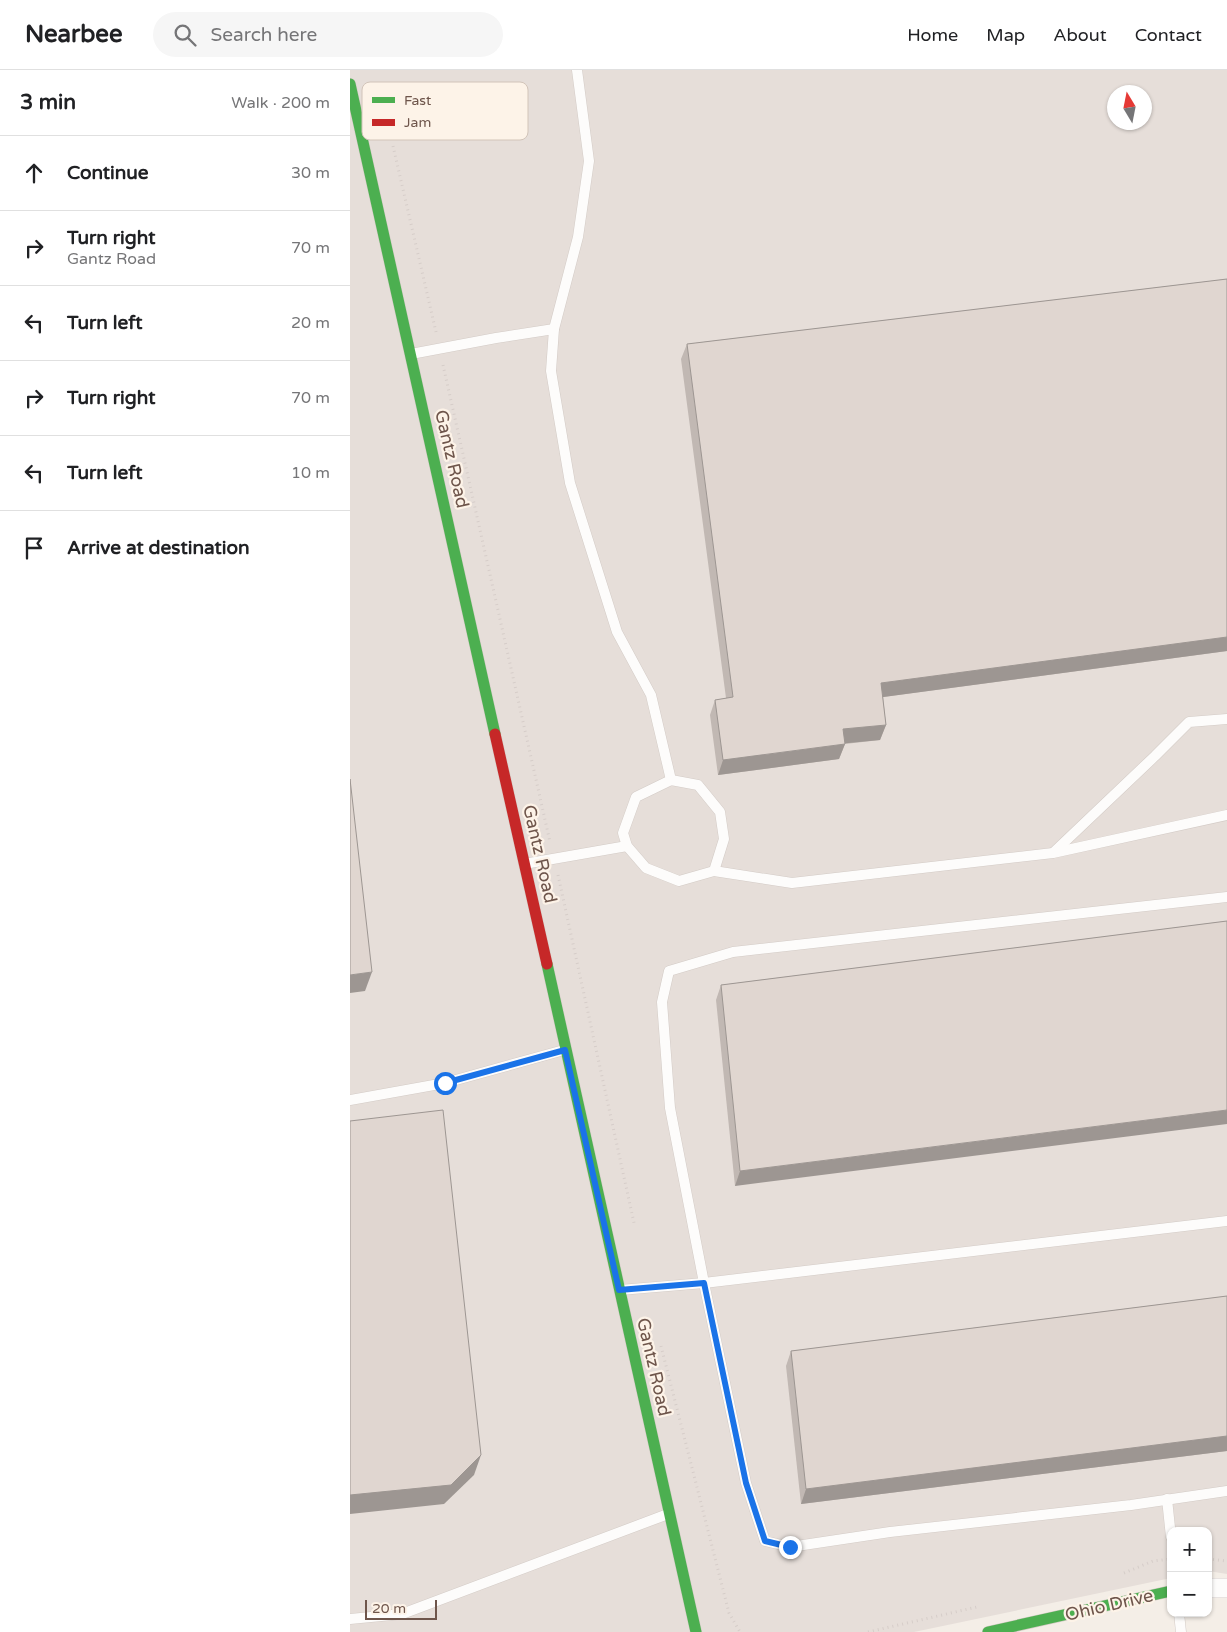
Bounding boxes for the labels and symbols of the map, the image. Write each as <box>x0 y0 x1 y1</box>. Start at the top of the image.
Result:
legend <box>362 82 528 140</box>
north arrow <box>1107 85 1152 130</box>
text: Fast <box>404 92 432 109</box>
text: Jam <box>404 114 431 131</box>
street label: Gantz Road <box>430 408 474 510</box>
street label: Gantz Road <box>518 803 562 905</box>
route start <box>434 1072 457 1095</box>
street label: Gantz Road <box>632 1316 676 1418</box>
route end <box>779 1536 802 1559</box>
street label: Ohio Drive <box>1063 1584 1155 1626</box>
scale bar <box>365 1597 438 1620</box>

